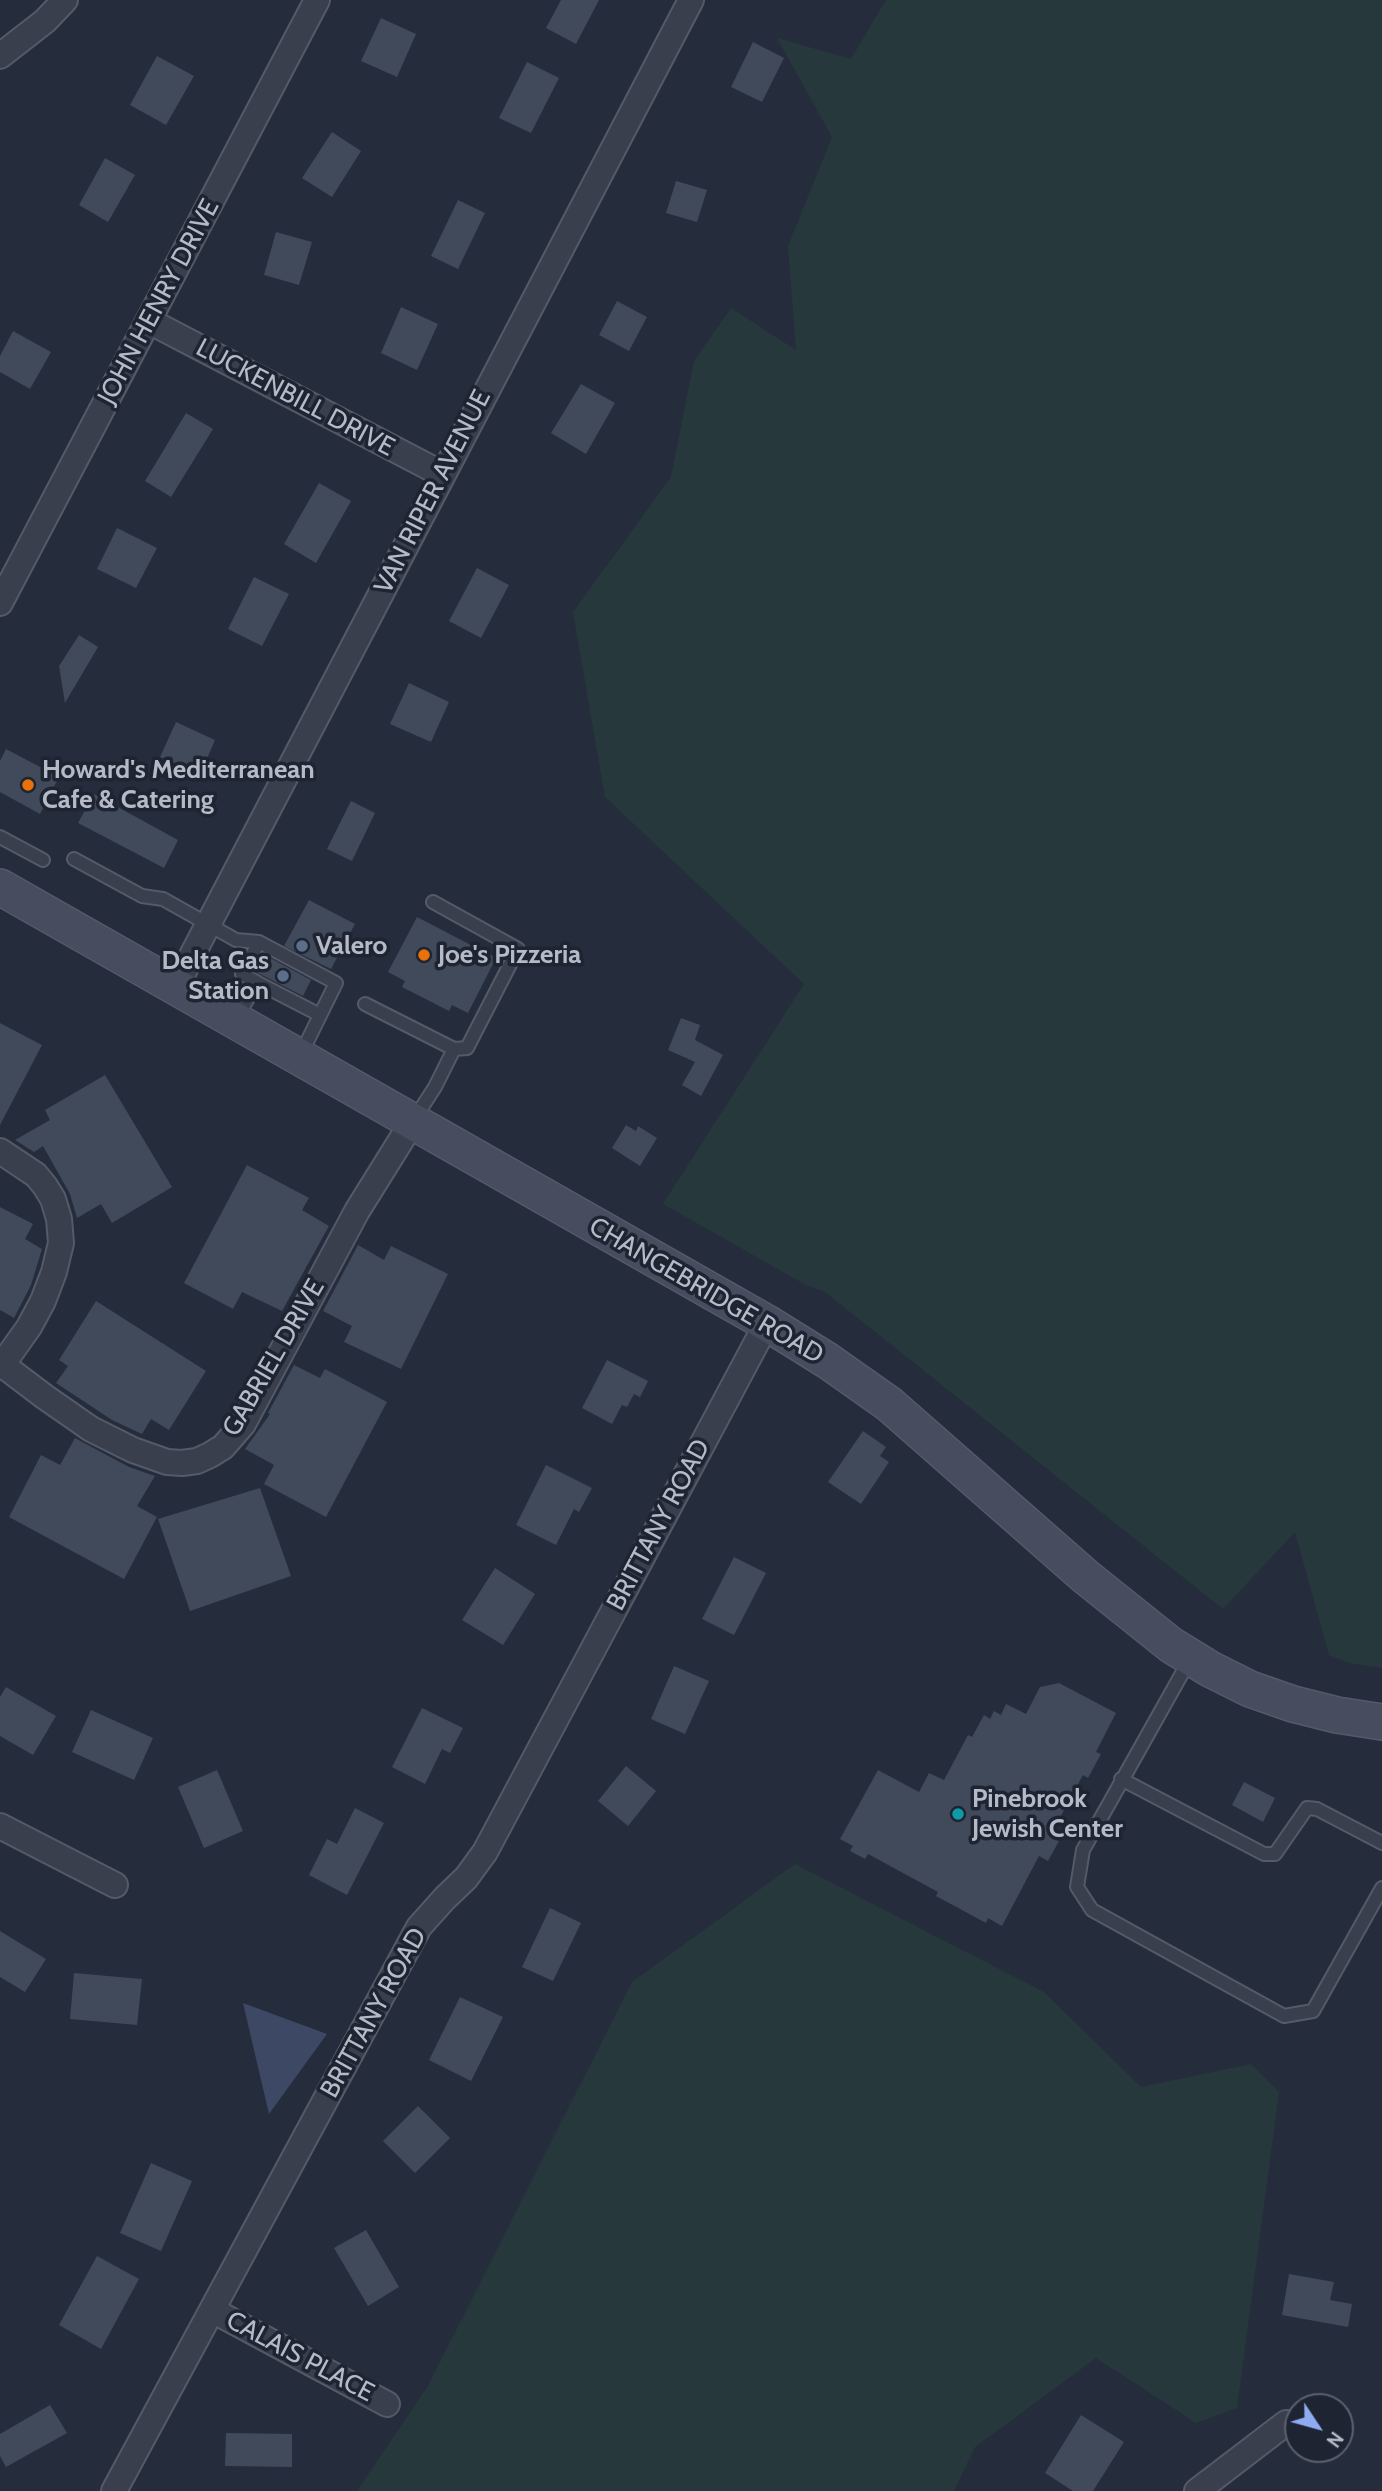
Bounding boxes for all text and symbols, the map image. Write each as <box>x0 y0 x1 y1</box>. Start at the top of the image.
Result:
street label: JOHN HENRY DRIVE <box>92 194 226 410</box>
street label: LUCKENBILL DRIVE <box>190 333 400 463</box>
street label: VAN RIPER AVENUE <box>368 385 498 599</box>
place label: Howard's Mediterranean Cafe & Catering <box>42 754 315 816</box>
marker: Howard's Mediterranean Cafe & Catering <box>20 777 36 793</box>
place label: Valero <box>316 930 387 962</box>
marker: Valero <box>294 938 310 954</box>
place label: Joe's Pizzeria <box>438 939 581 971</box>
place label: Delta Gas Station <box>161 945 269 1006</box>
marker: Joe's Pizzeria <box>416 947 432 963</box>
marker: Delta Gas Station <box>275 968 291 984</box>
street label: CHANGEBRIDGE ROAD <box>583 1211 829 1371</box>
street label: GABRIEL DRIVE <box>216 1274 332 1442</box>
street label: BRITTANY ROAD <box>601 1434 717 1616</box>
place label: Pinebrook Jewish Center <box>972 1783 1123 1844</box>
marker: Pinebrook Jewish Center <box>950 1806 966 1822</box>
street label: BRITTANY ROAD <box>314 1923 434 2103</box>
street label: CALAIS PLACE <box>221 2305 379 2409</box>
north arrow <box>1284 2393 1354 2463</box>
text: N <box>1322 2427 1348 2452</box>

